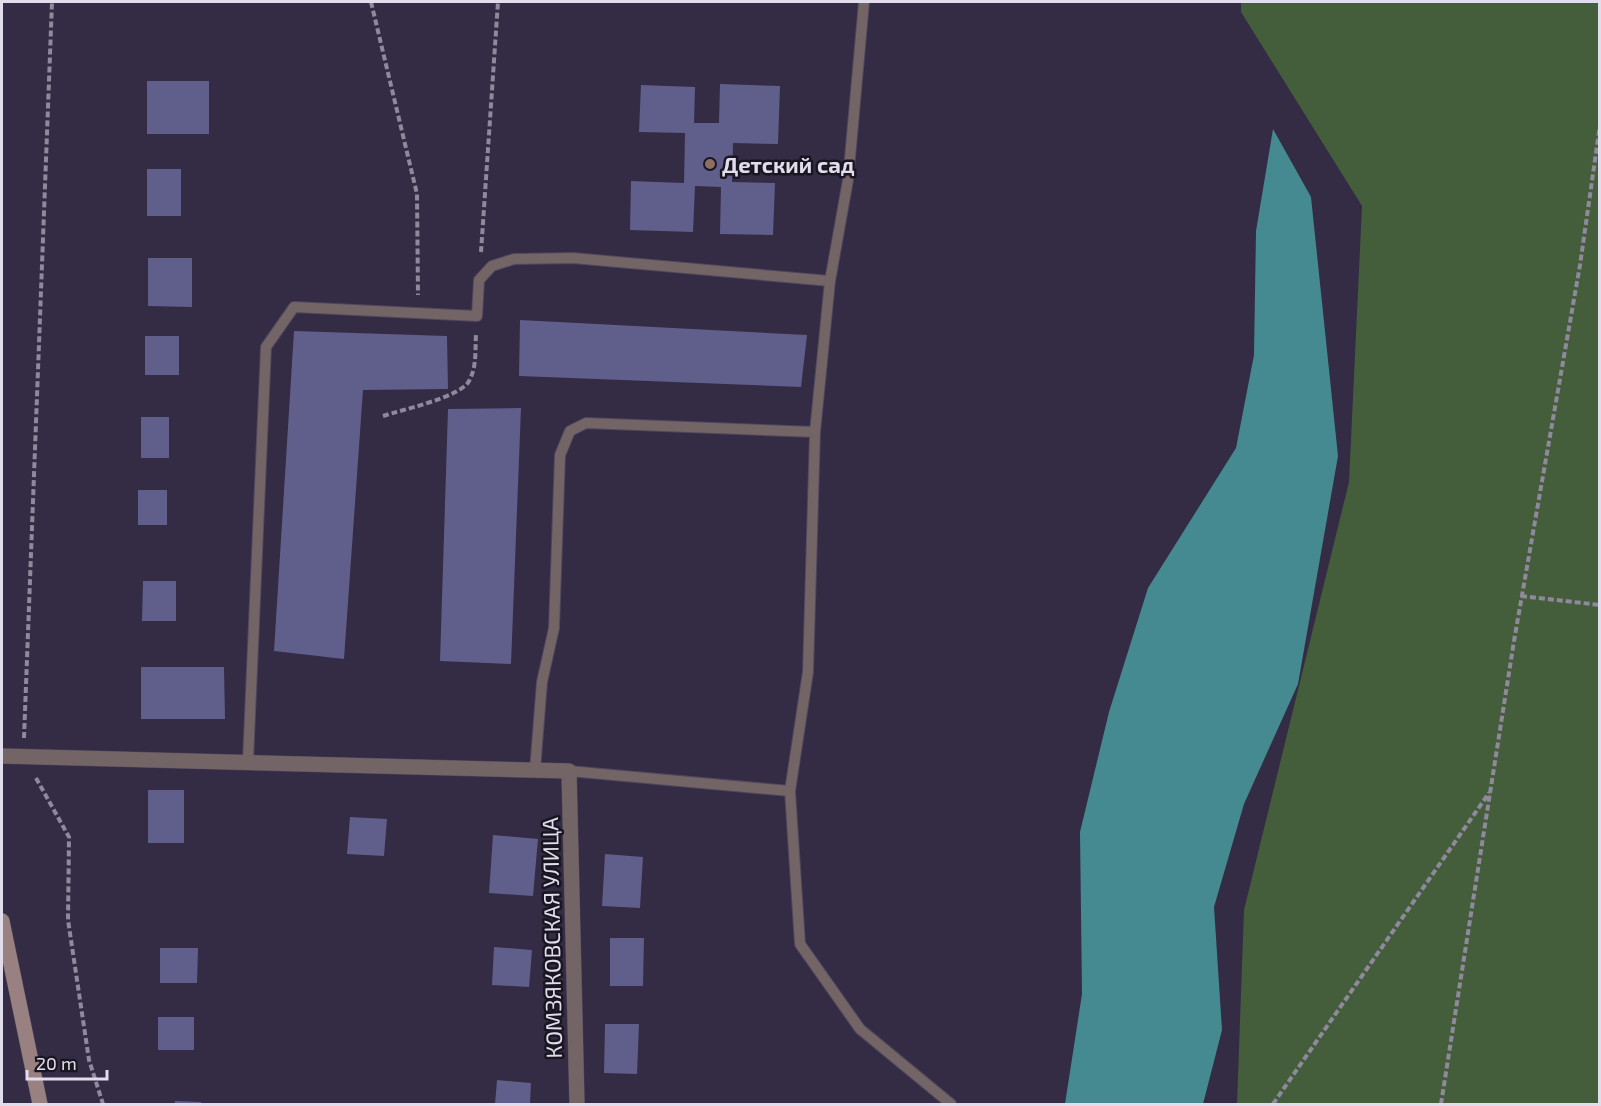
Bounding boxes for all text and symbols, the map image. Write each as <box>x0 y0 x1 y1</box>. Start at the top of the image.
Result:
place label: Детский сад <box>722 151 855 177</box>
marker: Детский сад <box>703 157 717 171</box>
street label: КОМЗЯКОВСКАЯ УЛИЦА <box>536 817 566 1059</box>
scale bar <box>27 1043 106 1081</box>
text: 20 m <box>36 1052 77 1074</box>

